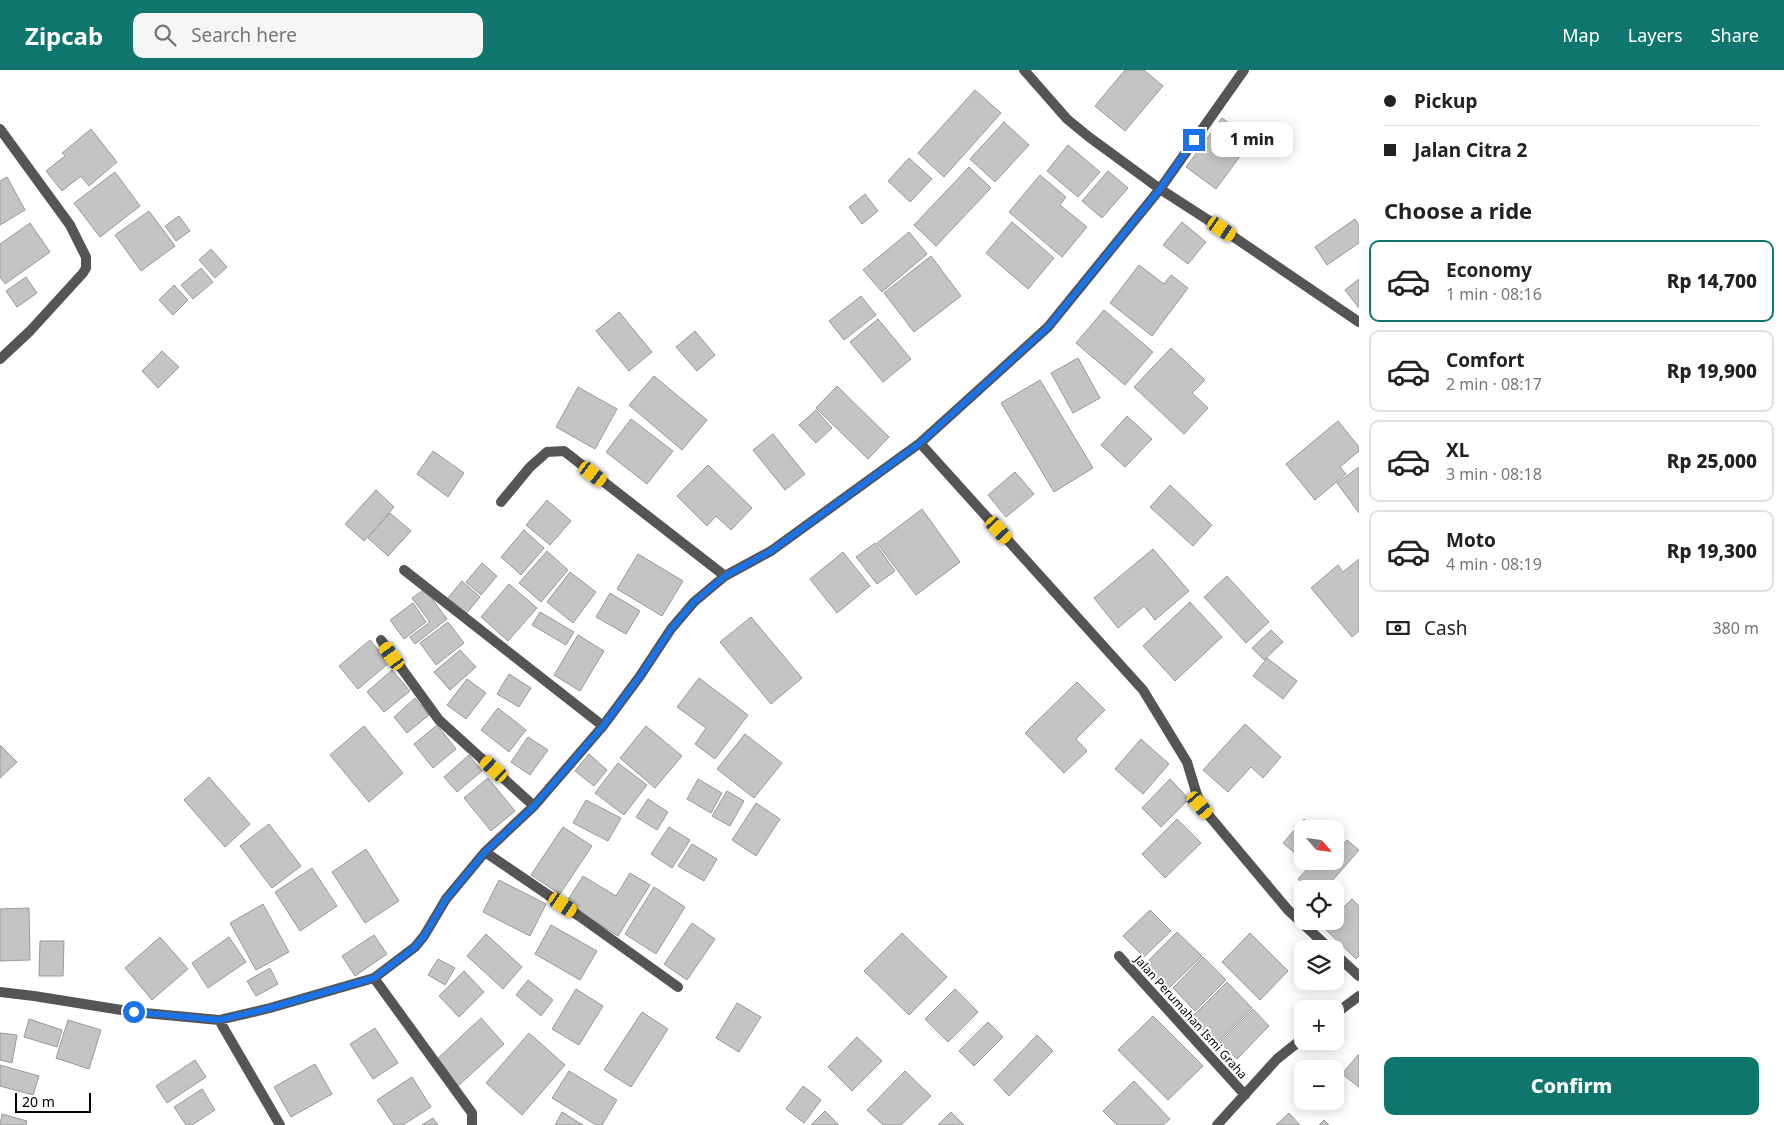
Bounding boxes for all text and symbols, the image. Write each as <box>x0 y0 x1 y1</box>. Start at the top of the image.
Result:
search box <box>133 13 483 58</box>
text: Zipcab <box>25 19 103 52</box>
icon: search <box>151 21 179 49</box>
text: Search here <box>191 22 297 48</box>
text: Map <box>1562 23 1600 47</box>
text: Layers <box>1628 23 1683 47</box>
text: Share <box>1711 23 1759 47</box>
text: Pickup <box>1414 88 1477 114</box>
callout: 1 min <box>1212 122 1294 158</box>
text: 1 min <box>1230 128 1274 150</box>
route end <box>1183 129 1205 151</box>
text: Jalan Citra 2 <box>1414 137 1527 163</box>
text: Choose a ride <box>1384 195 1532 225</box>
car <box>1205 214 1238 244</box>
text: Economy <box>1446 257 1532 283</box>
icon: car <box>1386 259 1431 304</box>
text: Rp 14,700 <box>1667 268 1757 294</box>
text: 1 min · 08:16 <box>1446 283 1542 305</box>
text: Comfort <box>1446 347 1525 373</box>
icon: car <box>1386 349 1431 394</box>
text: Rp 19,900 <box>1667 358 1757 384</box>
text: 2 min · 08:17 <box>1446 373 1542 395</box>
text: XL <box>1446 437 1469 463</box>
icon: car <box>1386 439 1431 484</box>
text: Rp 25,000 <box>1667 448 1757 474</box>
car <box>576 459 609 489</box>
text: 3 min · 08:18 <box>1446 463 1542 485</box>
car <box>983 514 1014 546</box>
text: Moto <box>1446 527 1496 553</box>
icon: car <box>1386 529 1431 574</box>
text: Rp 19,300 <box>1667 538 1757 564</box>
text: 4 min · 08:19 <box>1446 553 1542 575</box>
icon: cash <box>1384 614 1412 642</box>
text: Cash <box>1424 615 1468 641</box>
text: 380 m <box>1712 617 1759 639</box>
car <box>377 639 406 673</box>
car <box>477 753 510 785</box>
car <box>1184 789 1215 821</box>
north arrow <box>1294 820 1344 870</box>
map controls <box>1294 820 1344 1110</box>
button: locate <box>1294 880 1344 930</box>
car <box>546 890 579 920</box>
button: layers <box>1294 940 1344 990</box>
street label: Jalan Perumahan Ismi Graha <box>1130 951 1251 1083</box>
button: + <box>1294 1000 1344 1050</box>
route start <box>123 1001 145 1023</box>
button: Confirm <box>1384 1057 1759 1115</box>
button: − <box>1294 1060 1344 1110</box>
scale bar <box>15 1090 91 1113</box>
text: 20 m <box>22 1092 55 1111</box>

